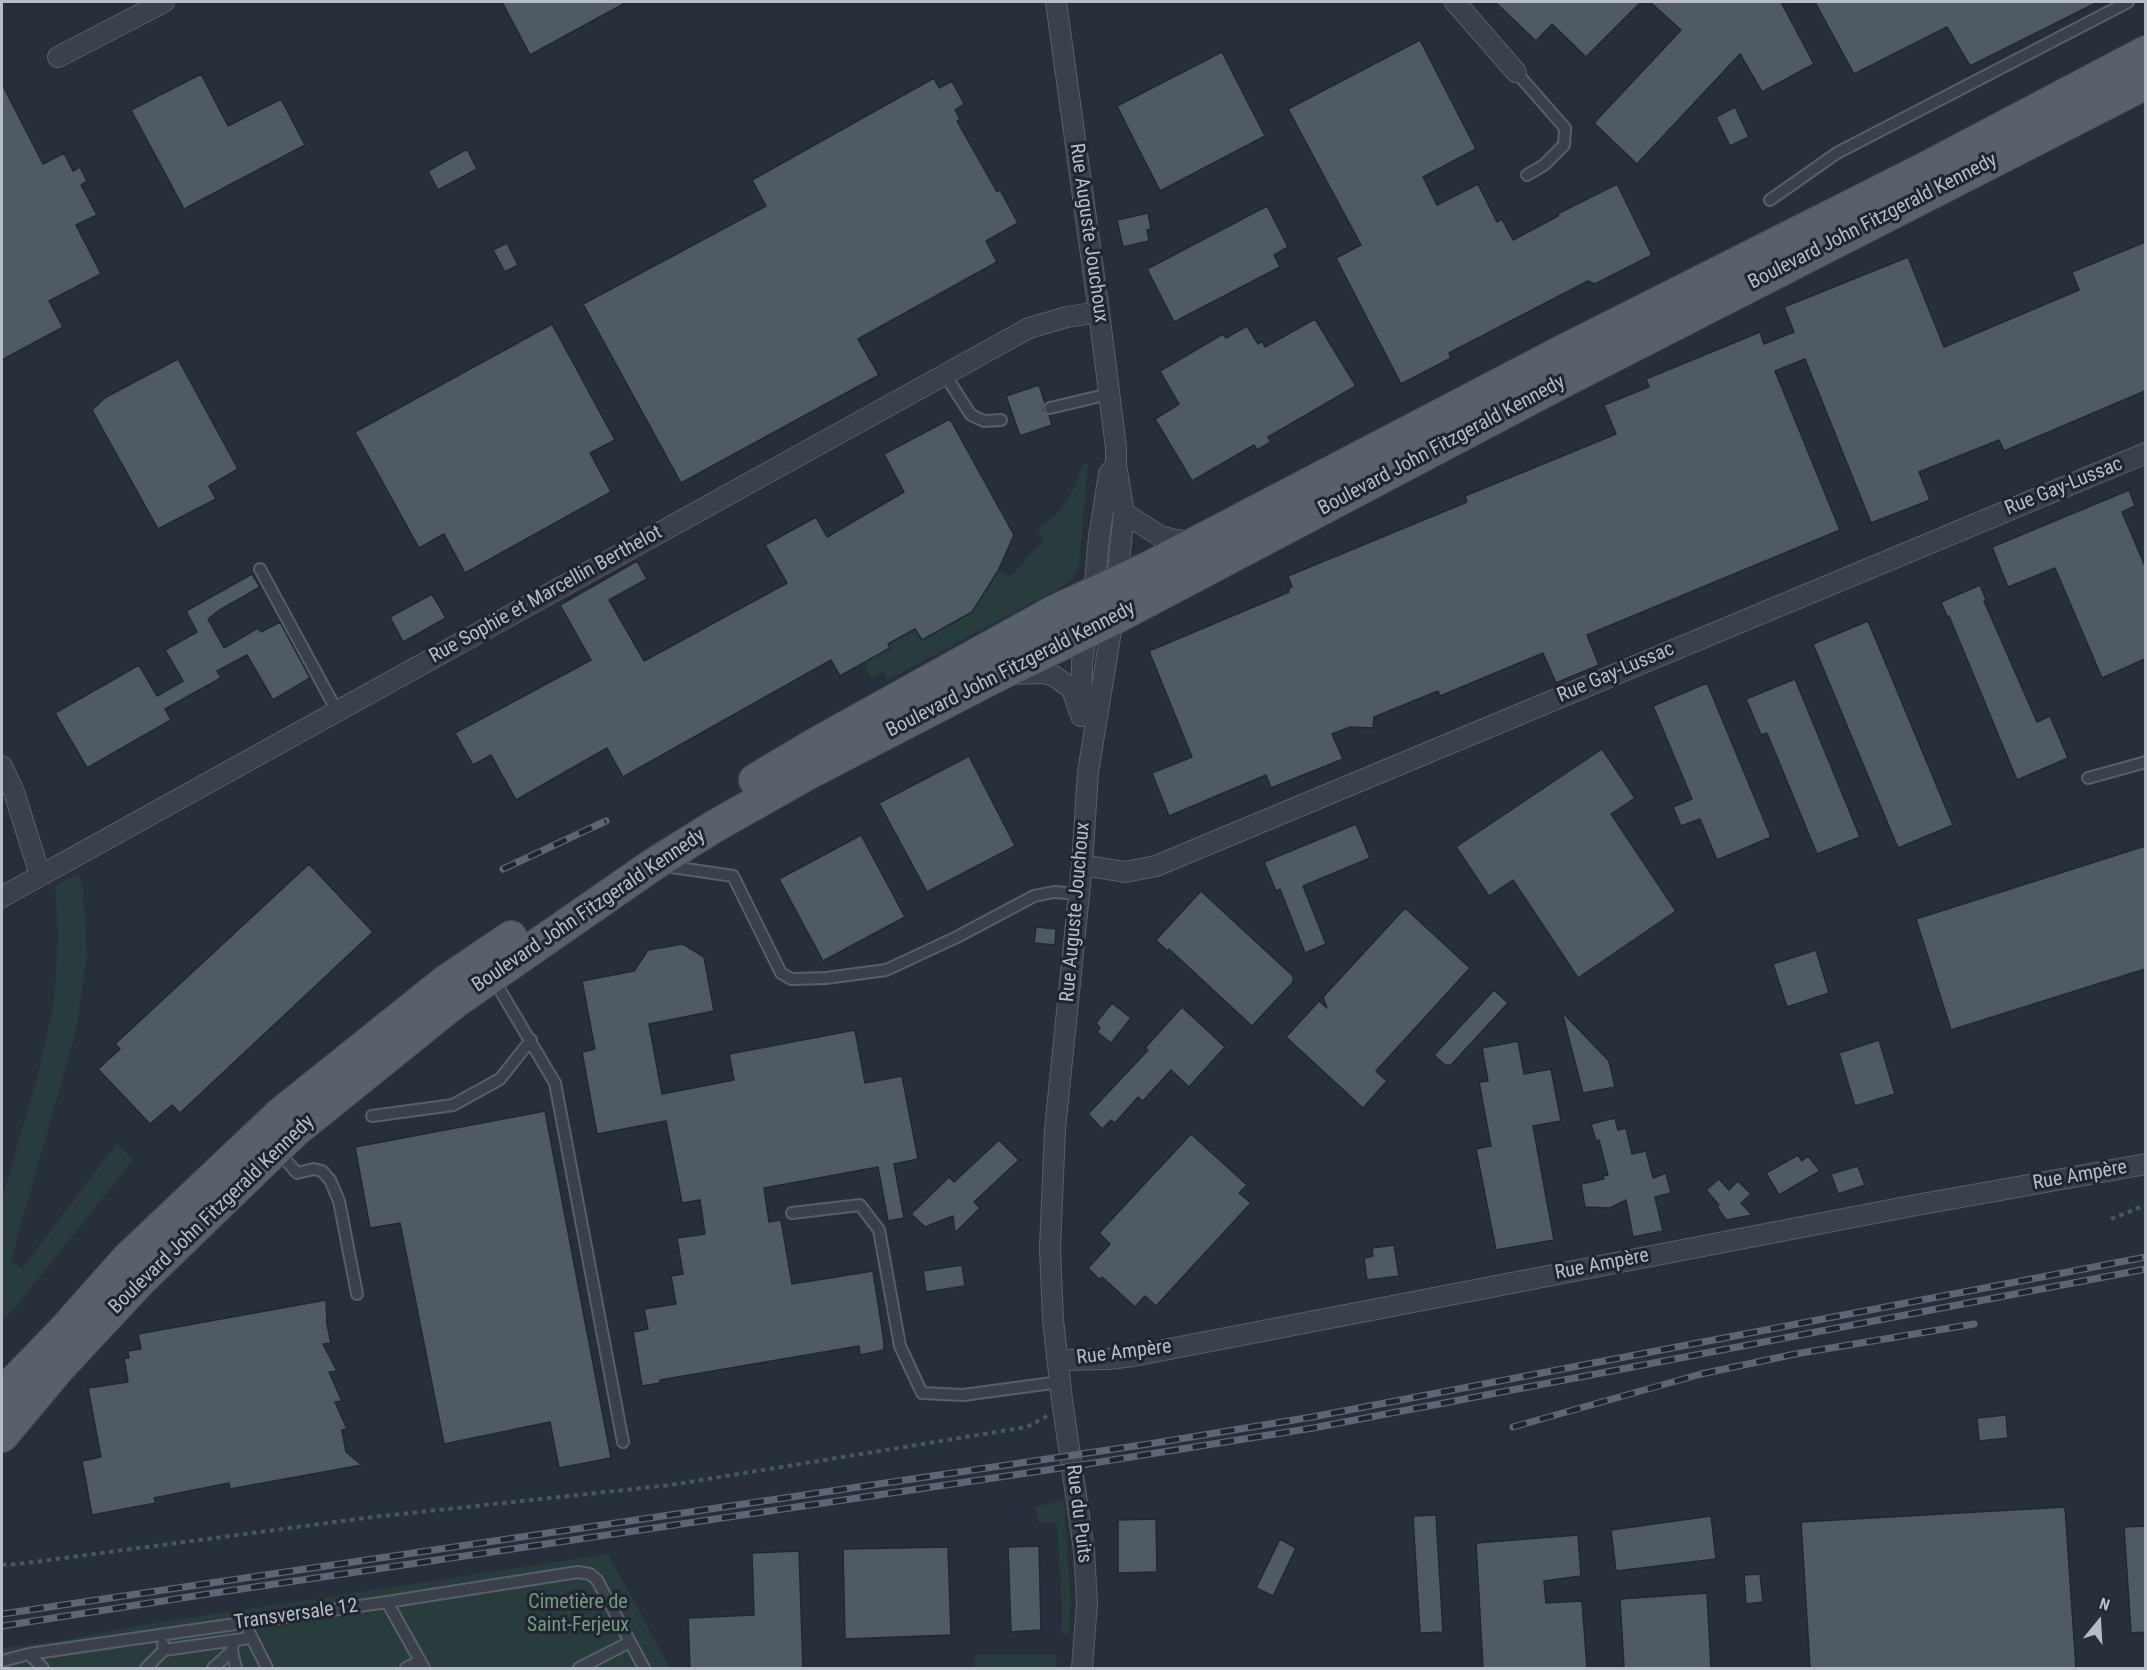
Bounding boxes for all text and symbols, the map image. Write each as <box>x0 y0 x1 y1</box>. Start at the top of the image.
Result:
street label: Rue Auguste Jouchoux <box>1064 142 1112 324</box>
street label: Boulevard John Fitzgerald Kennedy <box>1745 149 2001 295</box>
street label: Boulevard John Fitzgerald Kennedy <box>1315 371 1569 521</box>
street label: Rue Gay-Lussac <box>2002 453 2126 521</box>
street label: Rue Sophie et Marcellin Berthelot <box>425 521 667 669</box>
street label: Boulevard John Fitzgerald Kennedy <box>883 597 1139 743</box>
street label: Rue Gay-Lussac <box>1554 638 1678 708</box>
street label: Rue Auguste Jouchoux <box>1056 821 1096 1003</box>
street label: Boulevard John Fitzgerald Kennedy <box>468 824 710 998</box>
street label: Boulevard John Fitzgerald Kennedy <box>104 1111 320 1319</box>
street label: Rue Ampère <box>2031 1156 2129 1196</box>
street label: Rue Ampère <box>1553 1244 1651 1286</box>
street label: Rue Ampère <box>1075 1335 1173 1371</box>
street label: Rue du Puits <box>1060 1464 1096 1564</box>
park label: Cimetière de Saint-Ferjeux <box>527 1591 629 1638</box>
north arrow <box>2069 1592 2129 1652</box>
street label: Transversale 12 <box>233 1594 359 1636</box>
text: N <box>2097 1594 2112 1615</box>

